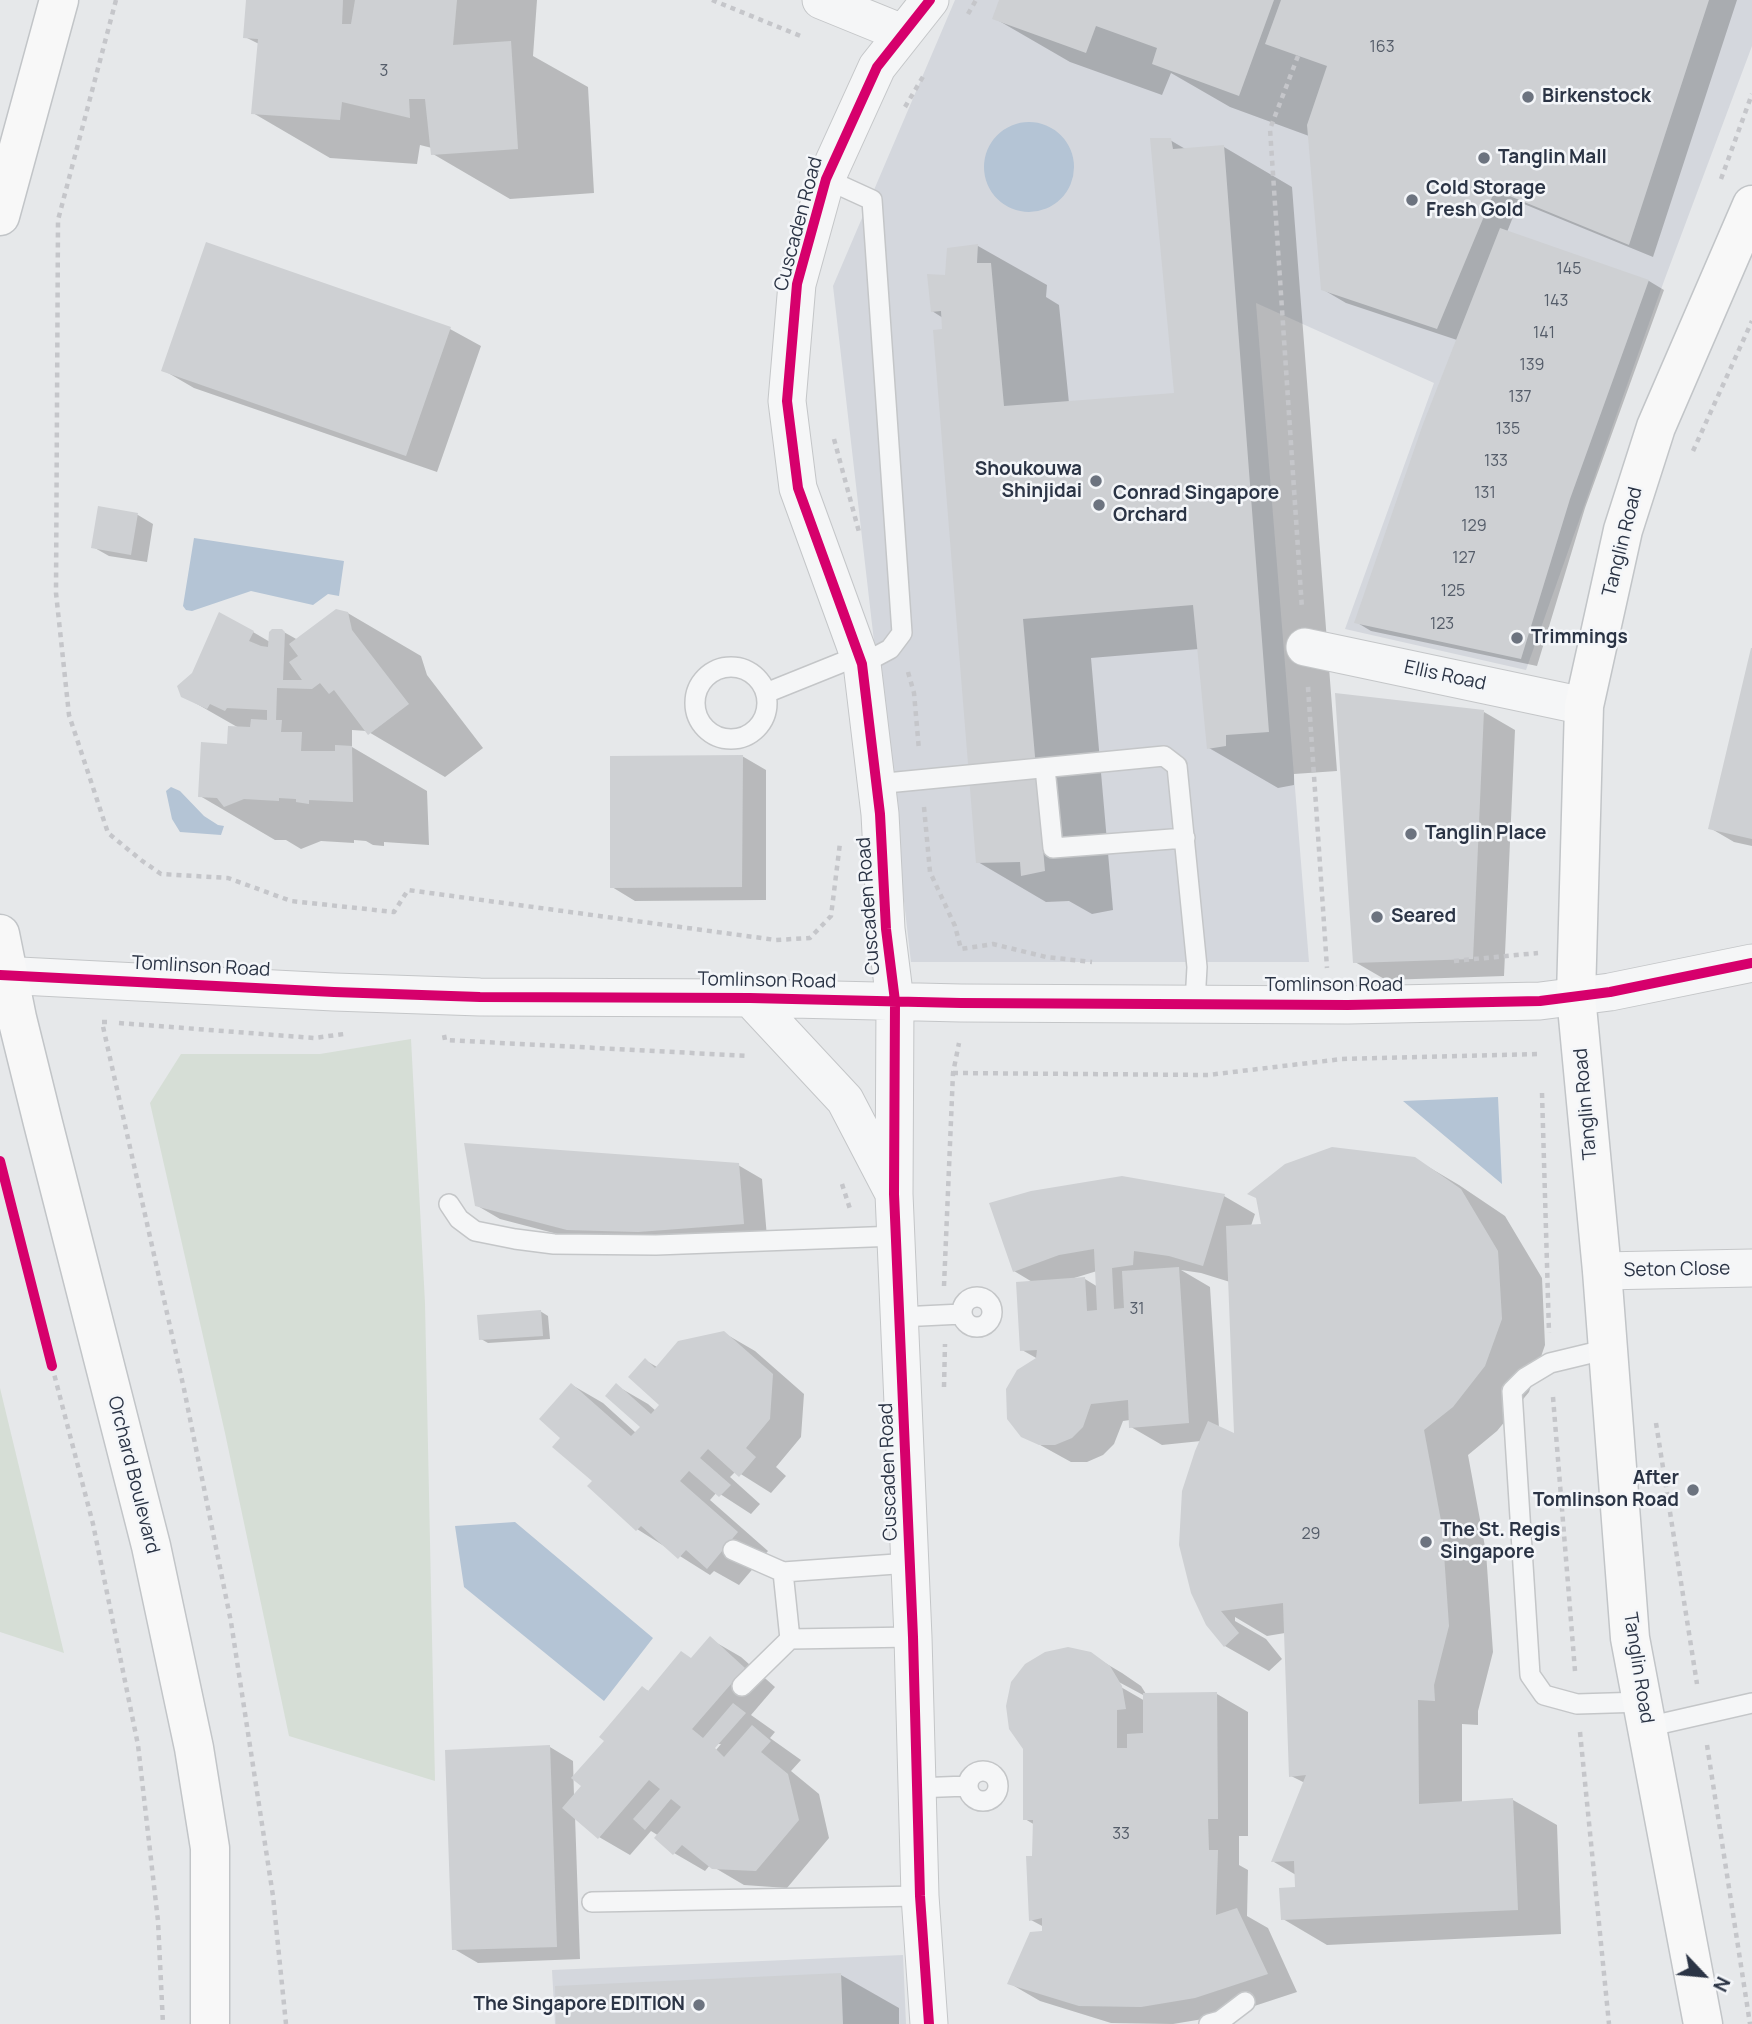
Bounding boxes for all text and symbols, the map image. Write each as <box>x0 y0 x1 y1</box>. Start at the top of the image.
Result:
house number: 163 <box>1369 38 1395 58</box>
house number: 3 <box>380 62 388 82</box>
place label: Birkenstock <box>1542 86 1651 108</box>
marker: Birkenstock <box>1520 89 1536 105</box>
place label: Tanglin Mall <box>1498 147 1607 169</box>
marker: Tanglin Mall <box>1476 150 1492 166</box>
street label: Cuscaden Road <box>770 154 828 294</box>
place label: Cold Storage Fresh Gold <box>1426 178 1546 222</box>
marker: Cold Storage Fresh Gold <box>1404 192 1420 208</box>
house number: 145 <box>1557 260 1581 280</box>
house number: 143 <box>1544 292 1568 312</box>
house number: 141 <box>1533 324 1555 344</box>
house number: 139 <box>1519 356 1545 376</box>
house number: 137 <box>1508 388 1532 408</box>
house number: 135 <box>1496 420 1520 440</box>
house number: 133 <box>1484 452 1508 472</box>
place label: Shoukouwa Shinjidai <box>975 459 1082 503</box>
marker: Shoukouwa Shinjidai <box>1088 473 1104 489</box>
place label: Conrad Singapore Orchard <box>1113 483 1279 527</box>
house number: 131 <box>1474 484 1496 504</box>
street label: Tanglin Road <box>1598 485 1648 599</box>
marker: Conrad Singapore Orchard <box>1091 497 1107 513</box>
house number: 129 <box>1461 517 1487 537</box>
house number: 127 <box>1452 549 1476 569</box>
house number: 125 <box>1441 582 1465 602</box>
house number: 123 <box>1430 615 1454 635</box>
place label: Trimmings <box>1531 627 1628 649</box>
marker: Trimmings <box>1509 630 1525 646</box>
street label: Ellis Road <box>1402 656 1488 696</box>
place label: Tanglin Place <box>1425 823 1547 845</box>
marker: Tanglin Place <box>1403 826 1419 842</box>
street label: Cuscaden Road <box>853 836 885 976</box>
place label: Seared <box>1391 906 1456 928</box>
marker: Seared <box>1369 909 1385 925</box>
street label: Tomlinson Road <box>131 952 271 982</box>
street label: Tomlinson Road <box>697 968 837 994</box>
street label: Tomlinson Road <box>1265 975 1403 997</box>
street label: Tanglin Road <box>1570 1047 1602 1161</box>
street label: Seton Close <box>1623 1258 1731 1282</box>
house number: 31 <box>1129 1300 1145 1320</box>
street label: Orchard Boulevard <box>102 1394 164 1556</box>
street label: Cuscaden Road <box>875 1403 903 1541</box>
place label: After Tomlinson Road <box>1533 1468 1679 1512</box>
marker: After Tomlinson Road <box>1685 1482 1701 1498</box>
place label: The St. Regis Singapore <box>1440 1520 1560 1564</box>
house number: 29 <box>1301 1525 1321 1545</box>
marker: The St. Regis Singapore <box>1418 1534 1434 1550</box>
street label: Tanglin Road <box>1618 1611 1658 1725</box>
house number: 33 <box>1112 1825 1130 1845</box>
north arrow <box>1668 1940 1738 2010</box>
text: N <box>1707 1972 1737 1996</box>
place label: The Singapore EDITION <box>473 1994 685 2016</box>
marker: The Singapore EDITION <box>691 1997 707 2013</box>

